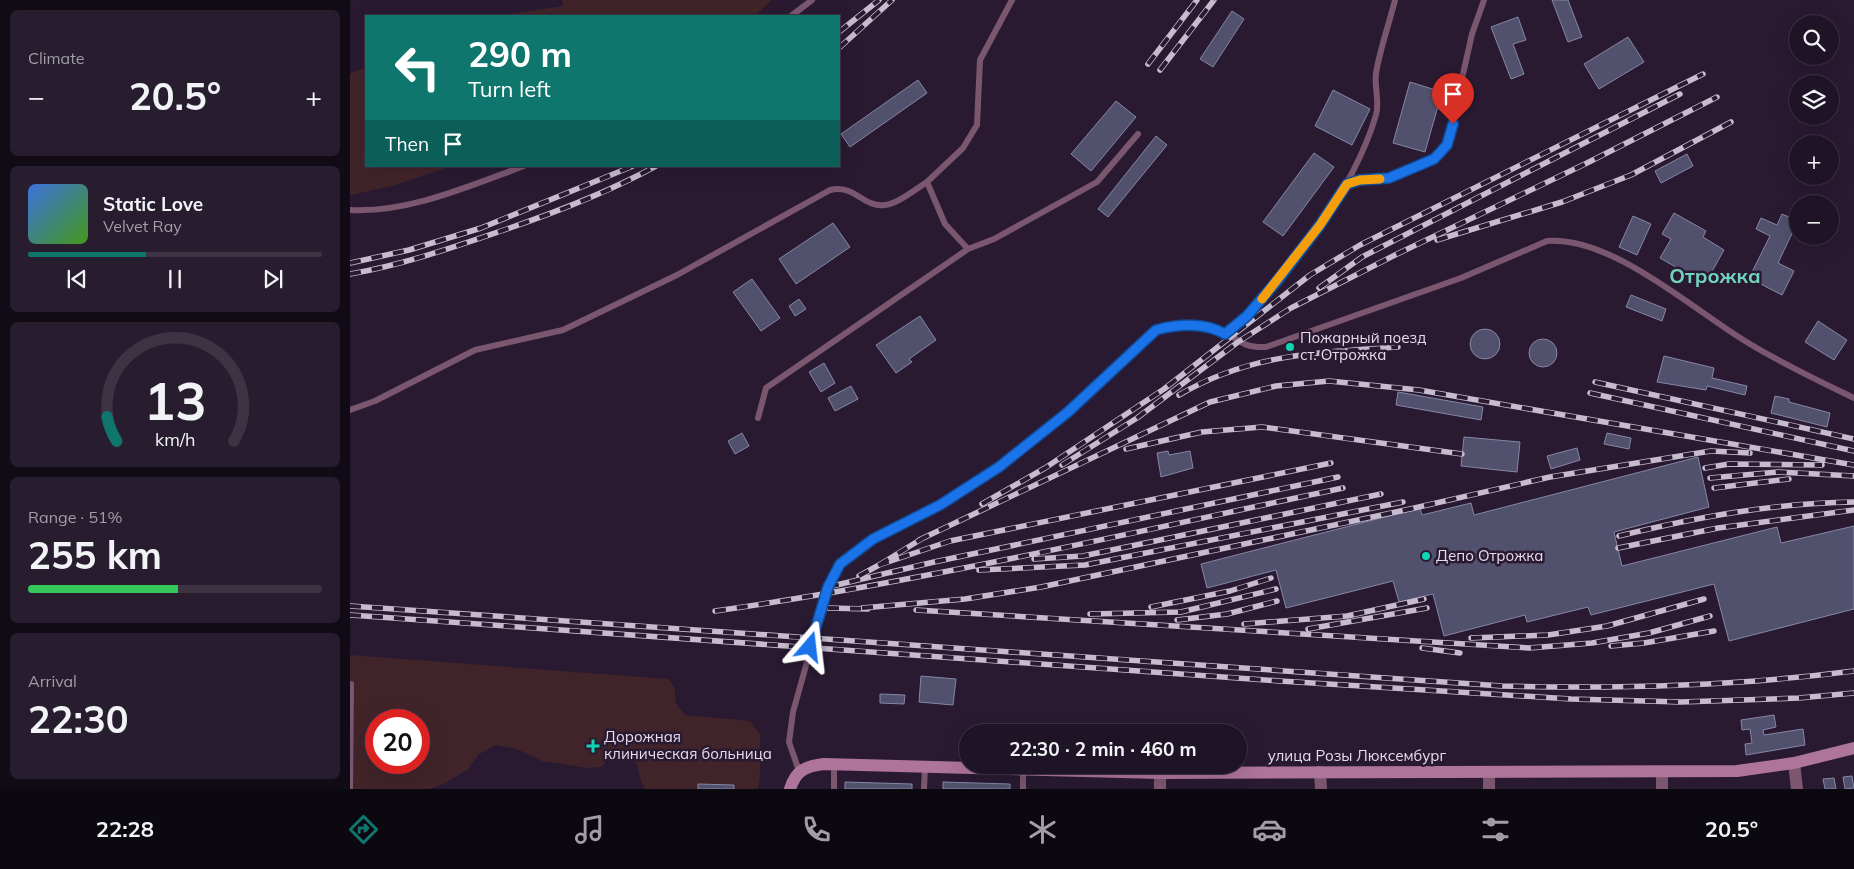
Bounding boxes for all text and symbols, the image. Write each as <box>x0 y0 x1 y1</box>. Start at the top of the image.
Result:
map controls <box>1789 15 1839 245</box>
button: search <box>1789 15 1839 65</box>
text: 290 m <box>468 32 572 76</box>
icon: left <box>385 35 450 100</box>
text: Climate <box>28 48 84 68</box>
text: 20.5° <box>129 72 221 120</box>
pin <box>1432 73 1474 124</box>
text: Turn left <box>468 75 551 103</box>
button: layers <box>1789 75 1839 125</box>
text: − <box>28 79 45 114</box>
text: + <box>305 79 322 114</box>
icon: arrive <box>1439 80 1467 108</box>
icon: arrive <box>439 130 467 158</box>
text: Then <box>385 132 429 156</box>
button: + <box>1789 135 1839 185</box>
text: Static Love <box>103 192 203 216</box>
button: − <box>1789 195 1839 245</box>
text: Velvet Ray <box>103 216 182 236</box>
district label: Отрожка <box>1669 263 1761 288</box>
icon: previous <box>63 265 91 293</box>
icon: pause <box>161 265 189 293</box>
icon: next <box>259 265 287 293</box>
place label: Пожарный поезд ст. Отрожка <box>1300 328 1426 364</box>
marker: Пожарный поезд ст. Отрожка <box>1284 341 1296 353</box>
text: 13 <box>144 368 206 433</box>
text: km/h <box>155 428 195 450</box>
text: Range · 51% <box>28 507 123 527</box>
text: 255 km <box>28 531 162 579</box>
place label: Депо Отрожка <box>1436 546 1544 565</box>
marker: Депо Отрожка <box>1420 550 1432 562</box>
position arrow <box>783 620 835 672</box>
text: Arrival <box>28 671 77 691</box>
text: 22:30 <box>28 695 129 743</box>
speed limit sign: 20 <box>365 709 430 774</box>
place label: Дорожная клиническая больница <box>604 727 772 763</box>
text: 22:30 · 2 min · 460 m <box>1009 737 1197 761</box>
marker: Дорожная клиническая больница <box>586 739 600 753</box>
street label: улица Розы Люксембург <box>1268 746 1447 765</box>
icon: directions <box>346 812 381 847</box>
icon: music <box>572 812 607 847</box>
icon: phone <box>799 812 834 847</box>
icon: climate <box>1025 812 1060 847</box>
icon: car <box>1252 812 1287 847</box>
icon: filters <box>1478 812 1513 847</box>
text: 22:28 <box>96 815 154 843</box>
text: 20.5° <box>1705 815 1758 843</box>

